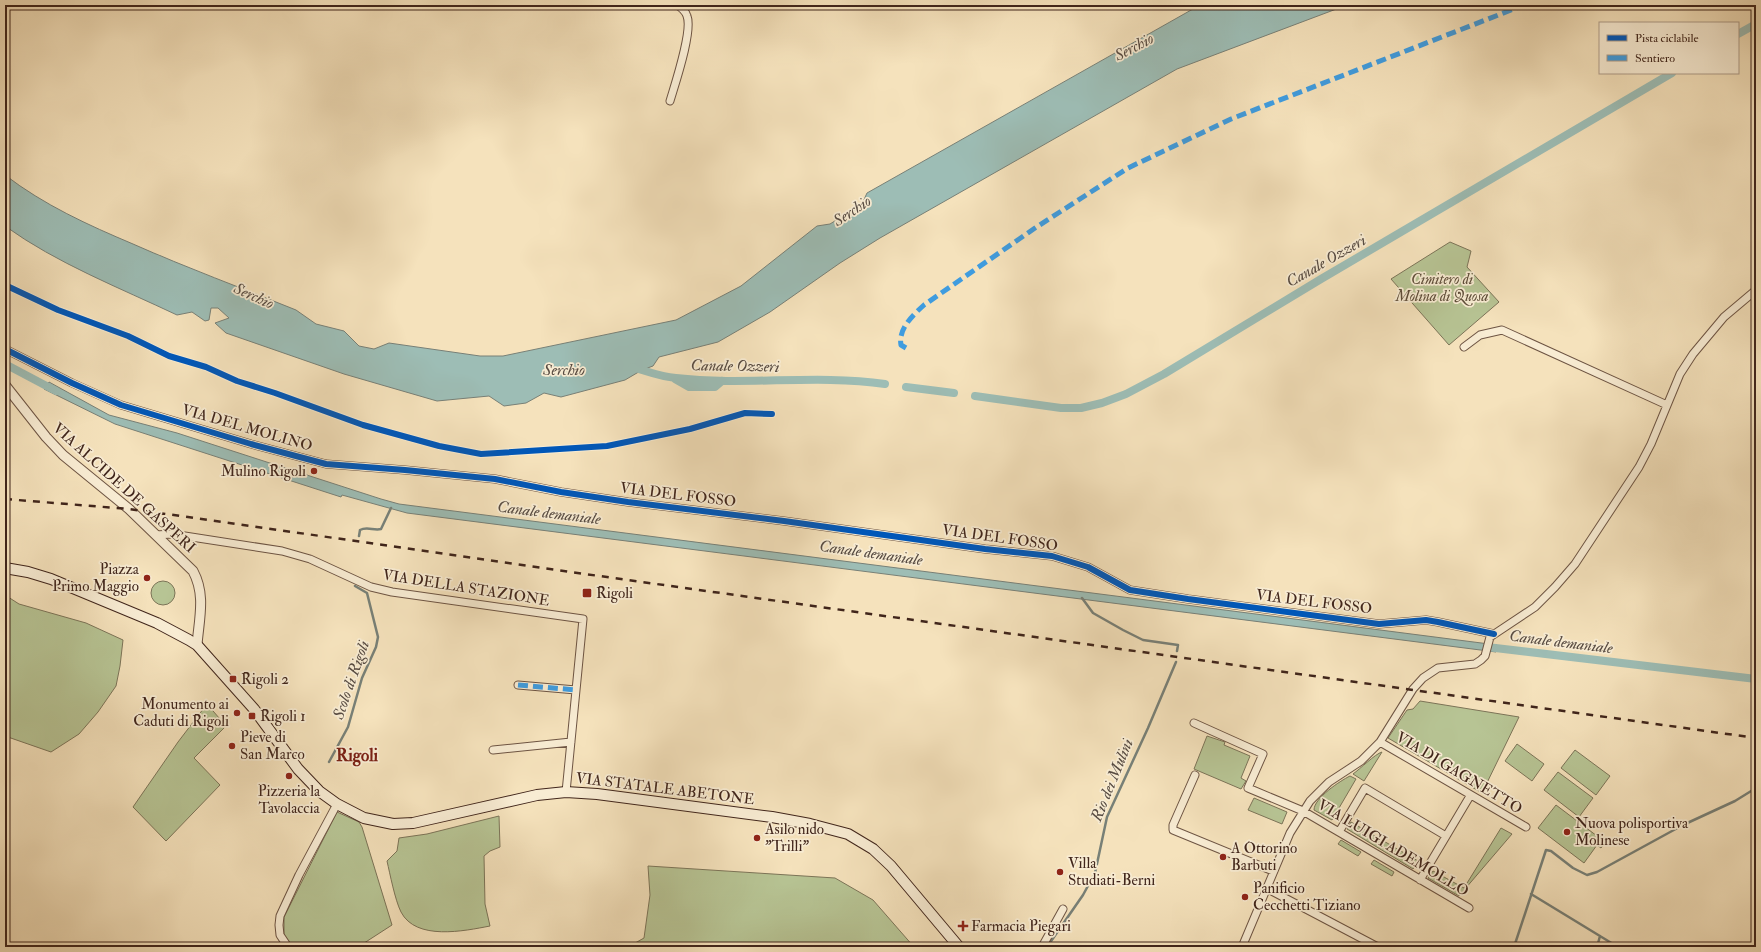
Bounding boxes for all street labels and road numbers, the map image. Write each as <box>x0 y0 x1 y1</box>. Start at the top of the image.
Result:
street label: VIA DEL MOLINO <box>180 400 314 456</box>
street label: VIA ALCIDE DE GASPERI <box>49 419 199 557</box>
street label: VIA DEL FOSSO <box>619 478 737 512</box>
street label: VIA DEL FOSSO <box>941 520 1059 556</box>
street label: VIA DELLA STAZIONE <box>381 565 551 611</box>
street label: VIA DEL FOSSO <box>1255 585 1373 619</box>
street label: VIA DI GAGNETTO <box>1392 728 1526 818</box>
street label: VIA STATALE ABETONE <box>575 769 756 809</box>
street label: VIA LUIGI ADEMOLLO <box>1314 795 1472 901</box>

